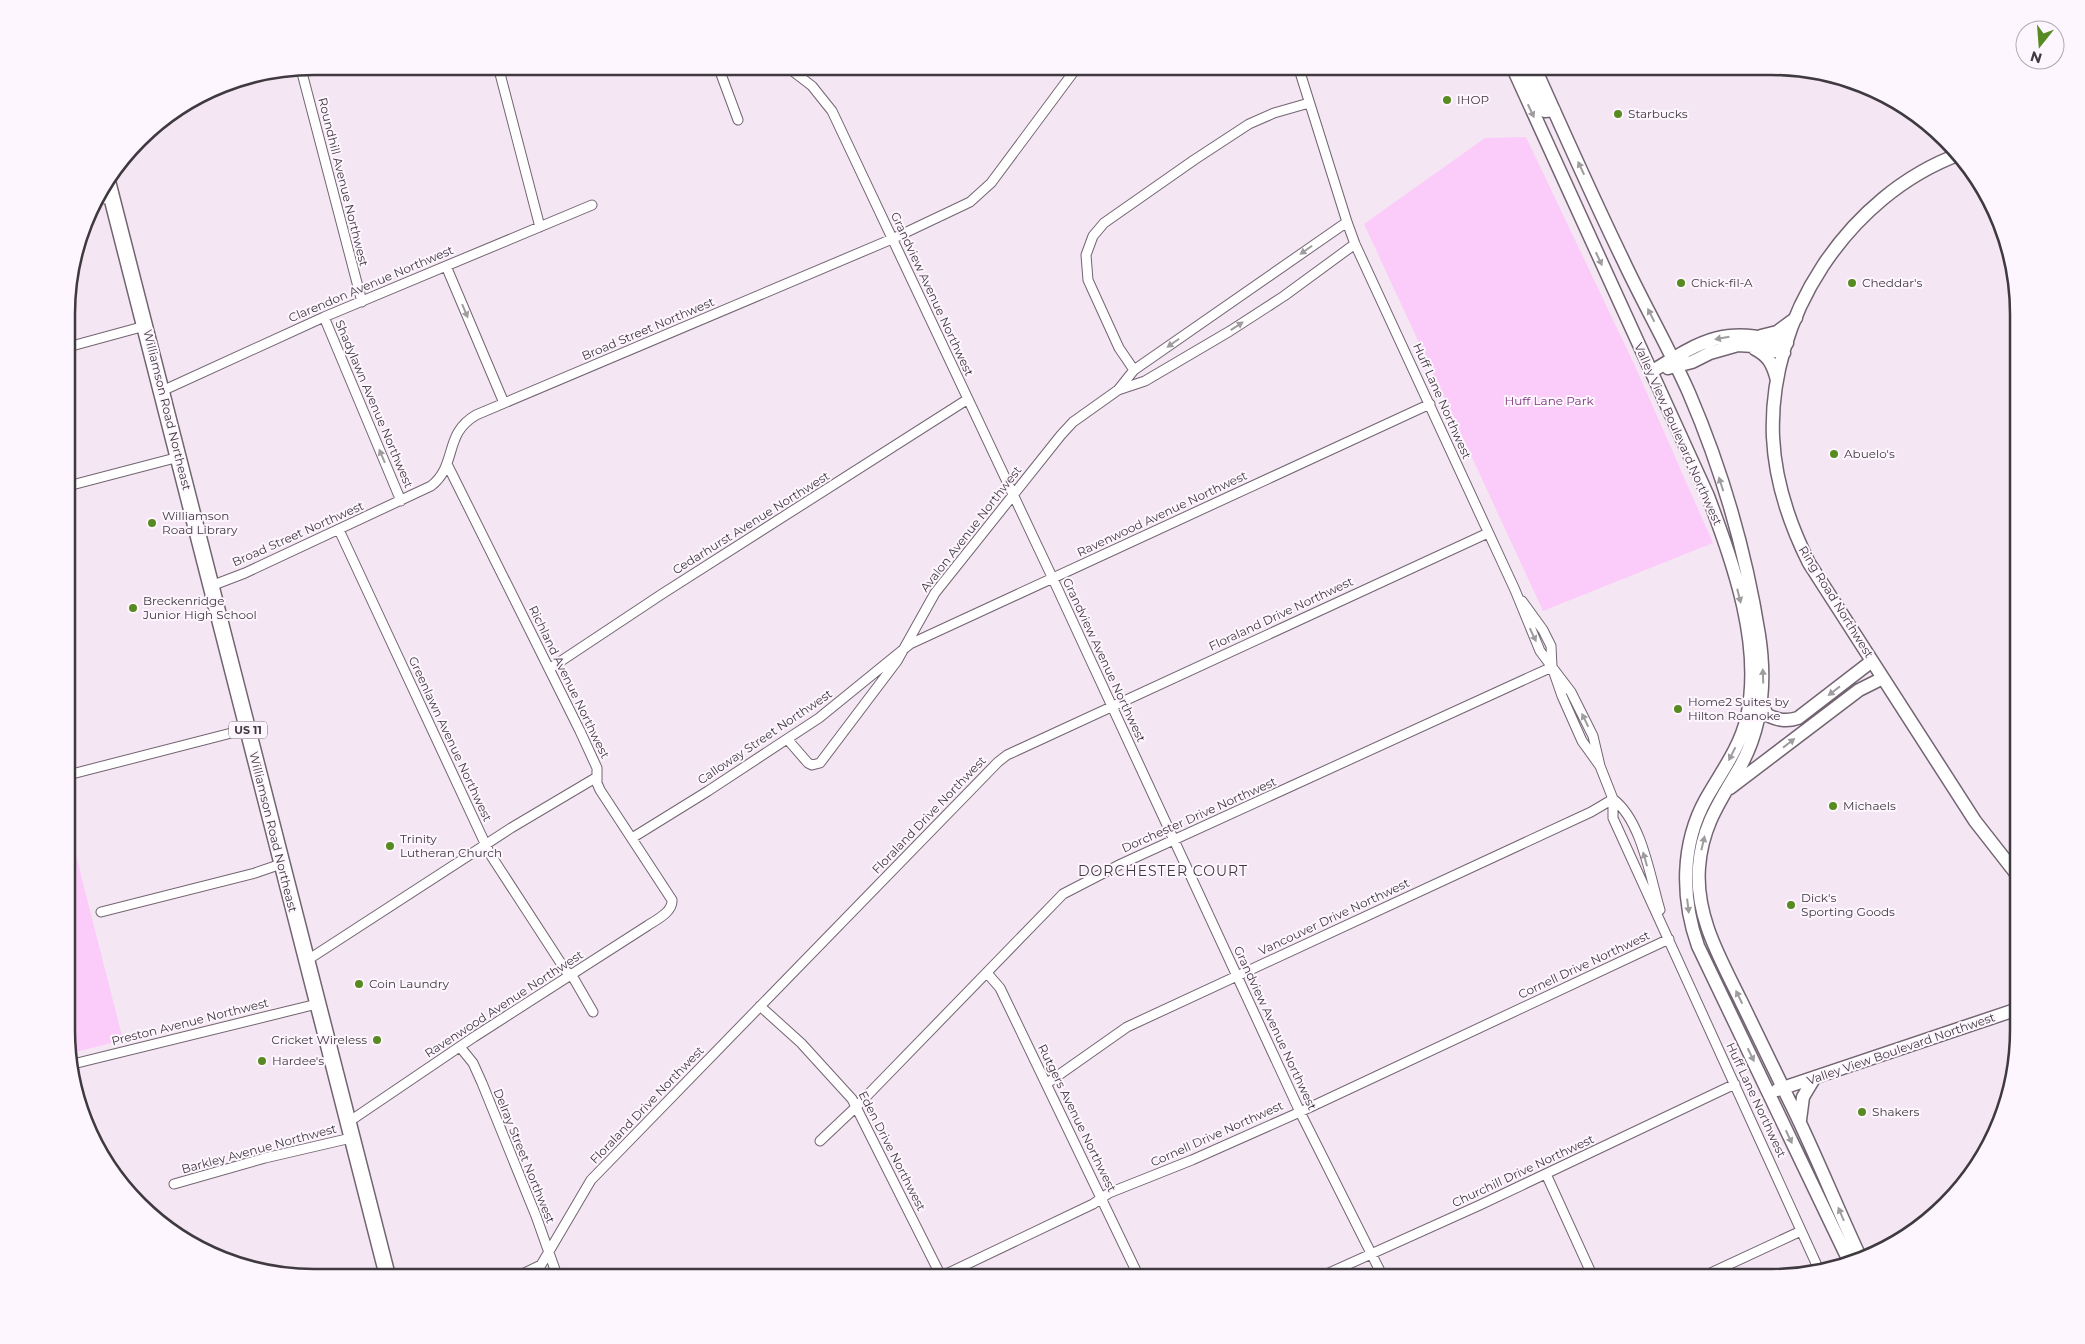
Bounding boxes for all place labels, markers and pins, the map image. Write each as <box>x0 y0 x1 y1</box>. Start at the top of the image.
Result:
place label: IHOP <box>1457 92 1489 107</box>
marker: IHOP <box>1441 94 1453 106</box>
place label: Starbucks <box>1628 106 1688 121</box>
marker: Starbucks <box>1612 108 1624 120</box>
place label: Chick-fil-A <box>1691 275 1753 290</box>
place label: Cheddar's <box>1862 275 1922 290</box>
marker: Chick-fil-A <box>1675 277 1687 289</box>
marker: Cheddar's <box>1846 277 1858 289</box>
place label: Abuelo's <box>1844 446 1895 461</box>
marker: Abuelo's <box>1828 448 1840 460</box>
place label: Williamson Road Library <box>162 508 238 537</box>
marker: Williamson Road Library <box>146 517 158 529</box>
place label: Breckenridge Junior High School <box>142 593 257 622</box>
marker: Breckenridge Junior High School <box>127 602 139 614</box>
place label: Home2 Suites by Hilton Roanoke <box>1688 694 1790 723</box>
marker: Home2 Suites by Hilton Roanoke <box>1672 703 1684 715</box>
place label: Michaels <box>1843 798 1896 813</box>
marker: Michaels <box>1827 800 1839 812</box>
place label: Trinity Lutheran Church <box>400 831 502 860</box>
marker: Trinity Lutheran Church <box>384 840 396 852</box>
place label: Dick's Sporting Goods <box>1801 890 1895 919</box>
marker: Dick's Sporting Goods <box>1785 899 1797 911</box>
place label: Coin Laundry <box>369 976 449 991</box>
marker: Coin Laundry <box>353 978 365 990</box>
place label: Cricket Wireless <box>271 1032 367 1047</box>
marker: Cricket Wireless <box>371 1034 383 1046</box>
place label: Hardee's <box>272 1053 324 1068</box>
marker: Hardee's <box>256 1055 268 1067</box>
place label: Shakers <box>1872 1104 1920 1119</box>
marker: Shakers <box>1856 1106 1868 1118</box>

